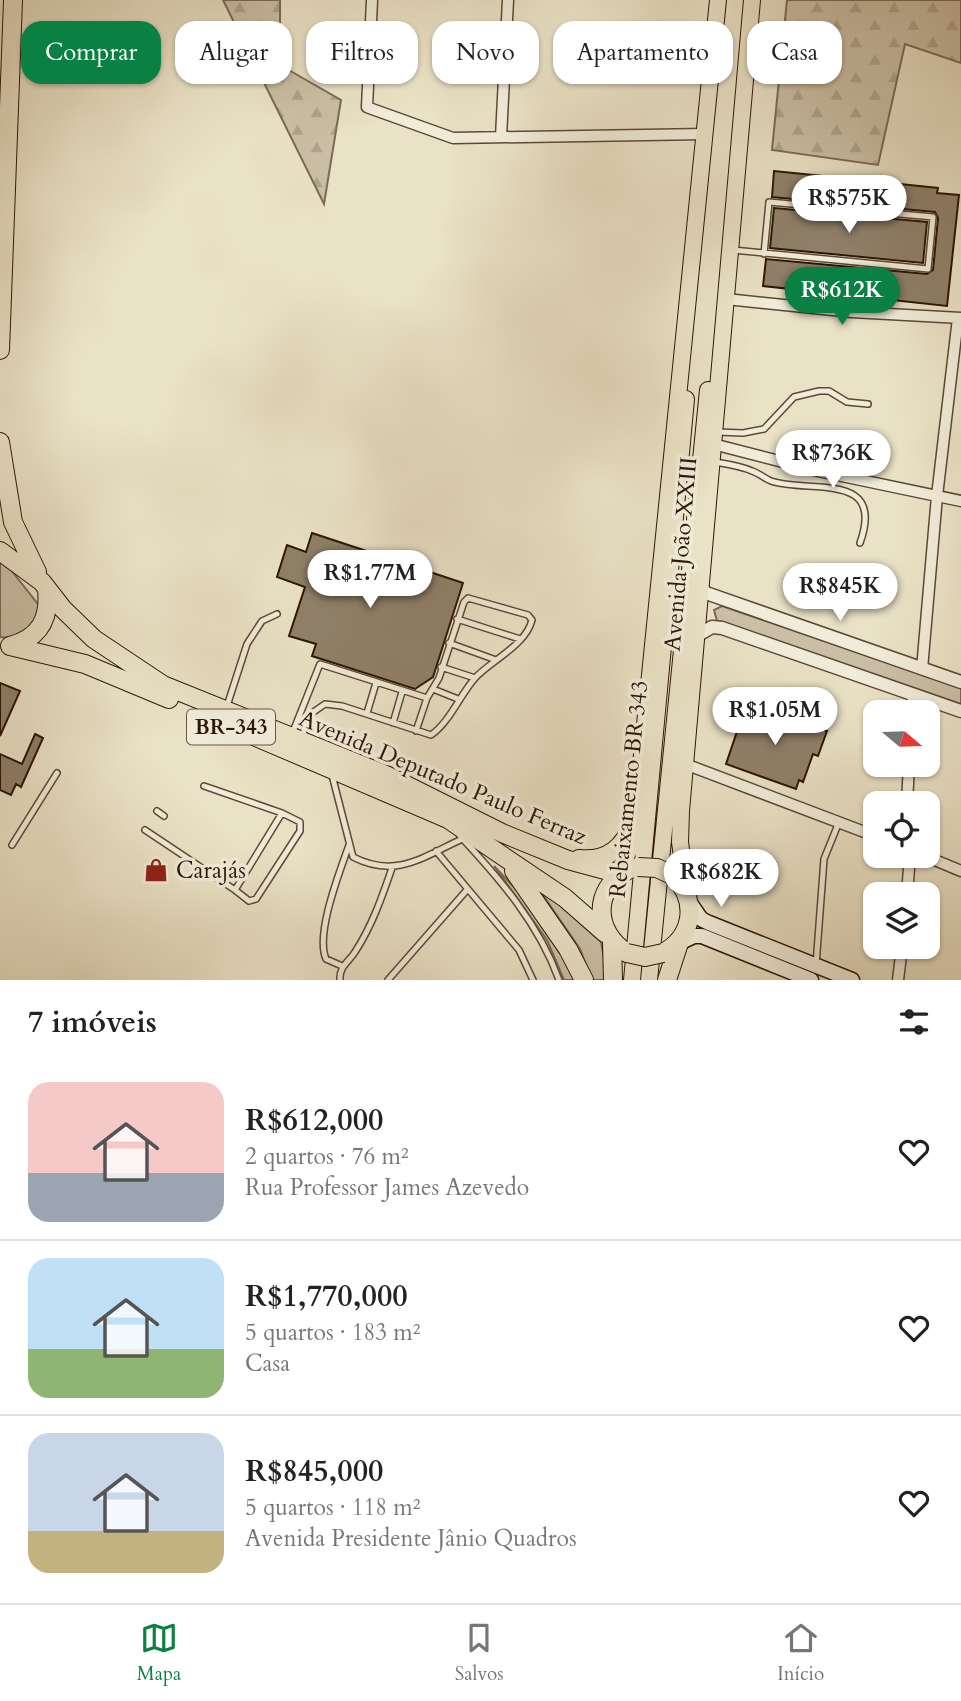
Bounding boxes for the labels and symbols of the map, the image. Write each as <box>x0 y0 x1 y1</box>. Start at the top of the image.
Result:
pin: R$575K <box>792 176 906 235</box>
pin: R$612K <box>785 268 899 327</box>
pin: R$736K <box>776 430 890 490</box>
street label: Avenida João XXIII <box>657 456 704 652</box>
pin: R$1.77M <box>305 550 435 610</box>
pin: R$845K <box>783 564 897 623</box>
street label: Rebaixamento BR 343 <box>602 679 655 899</box>
pin: R$1.05M <box>710 688 840 747</box>
north arrow <box>863 700 940 777</box>
street label: Avenida Deputado Paulo Ferraz <box>294 703 591 852</box>
road number: BR-343 <box>187 710 275 744</box>
pin: R$682K <box>664 850 778 909</box>
place label: Carajás <box>176 855 246 886</box>
shop icon: Carajás <box>142 856 170 884</box>

